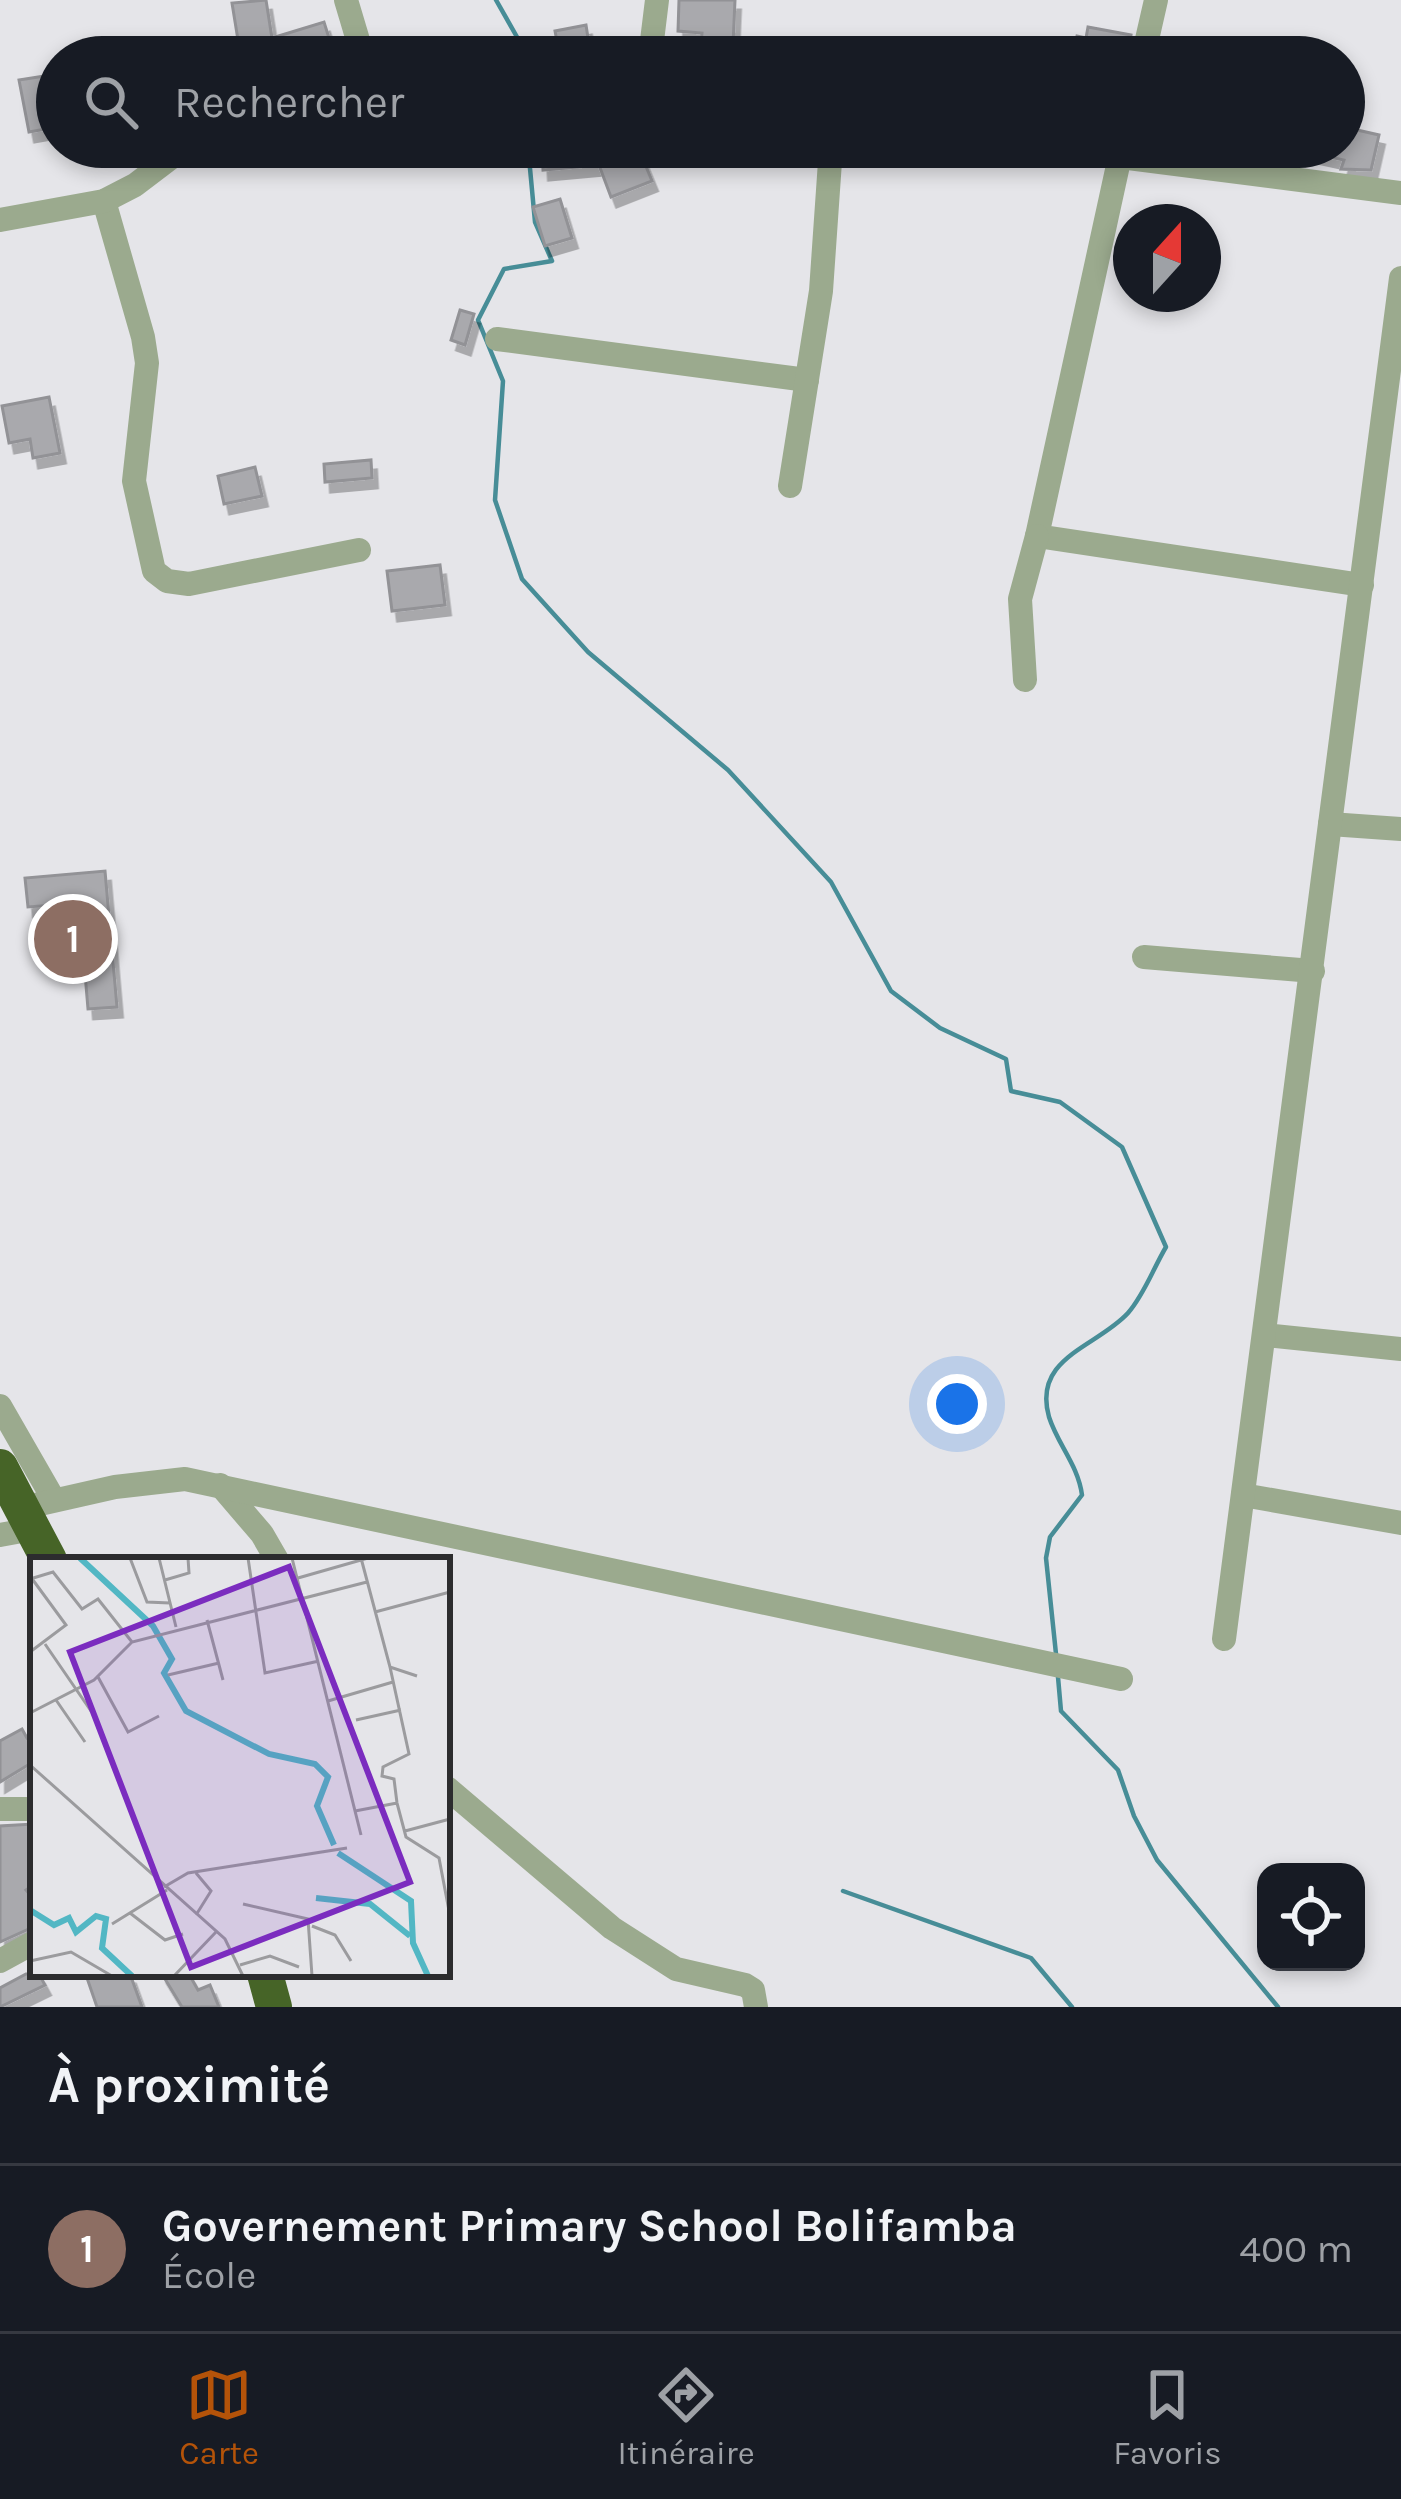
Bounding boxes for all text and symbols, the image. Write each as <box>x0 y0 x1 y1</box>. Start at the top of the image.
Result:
search box <box>36 36 1365 168</box>
icon: search <box>78 69 144 135</box>
text: Rechercher <box>174 76 404 128</box>
north arrow <box>1113 204 1221 312</box>
pin: 1 <box>34 894 112 984</box>
your location <box>927 1374 987 1434</box>
inset map <box>30 1557 450 1977</box>
map controls <box>1257 1863 1365 1971</box>
button: locate <box>1257 1863 1365 1971</box>
text: À proximité <box>48 2055 330 2115</box>
text: Governement Primary School Bolifamba <box>162 2200 1017 2252</box>
text: 1 <box>80 2226 94 2272</box>
text: 400 m <box>1239 2226 1353 2272</box>
text: École <box>162 2252 256 2298</box>
tab: Carte <box>179 2362 259 2472</box>
tab: Itinéraire <box>618 2362 755 2472</box>
tab: Favoris <box>1113 2362 1222 2472</box>

